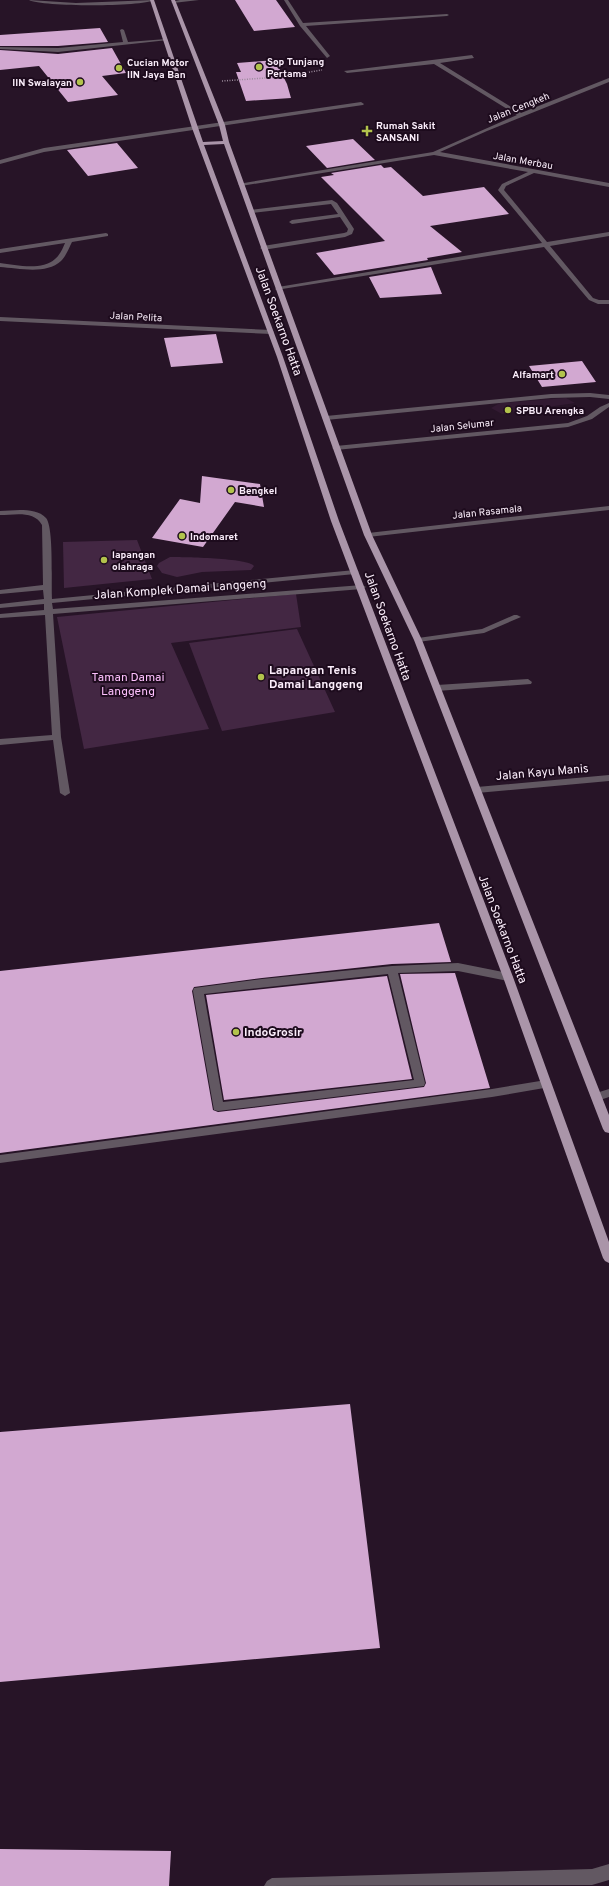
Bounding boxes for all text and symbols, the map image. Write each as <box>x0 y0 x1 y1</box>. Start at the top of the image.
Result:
place label: Sop Tunjang Pertama <box>267 56 324 81</box>
place label: Cucian Motor IIN Jaya Ban <box>127 57 190 82</box>
marker: Sop Tunjang Pertama <box>254 62 264 72</box>
marker: Cucian Motor IIN Jaya Ban <box>114 63 124 73</box>
place label: IIN Swalayan <box>12 77 72 90</box>
marker: IIN Swalayan <box>75 77 85 87</box>
street label: Jalan Cengkeh <box>485 90 552 127</box>
place label: Rumah Sakit SANSANI <box>376 120 436 145</box>
marker: Rumah Sakit SANSANI <box>361 125 373 137</box>
street label: Jalan Merbau <box>492 150 554 173</box>
street label: Jalan Soekarno Hatta <box>251 264 305 378</box>
street label: Jalan Pelita <box>109 310 162 325</box>
place label: Alfamart <box>512 369 554 382</box>
marker: Alfamart <box>557 369 567 379</box>
marker: SPBU Arengka <box>503 405 513 415</box>
place label: SPBU Arengka <box>516 405 584 418</box>
street label: Jalan Selumar <box>430 417 495 436</box>
marker: Bengkel <box>226 485 236 495</box>
place label: Bengkel <box>239 485 277 498</box>
street label: Jalan Rasamala <box>452 502 523 523</box>
marker: Indomaret <box>177 531 187 541</box>
place label: Indomaret <box>190 531 238 544</box>
place label: lapangan olahraga <box>112 549 155 574</box>
marker: lapangan olahraga <box>99 555 109 565</box>
street label: Jalan Soekarno Hatta <box>360 569 414 683</box>
street label: Jalan Komplek Damai Langgeng <box>93 576 267 604</box>
place label: Lapangan Tenis Damai Langgeng <box>269 663 363 693</box>
park label: Taman Damai Langgeng <box>92 670 164 700</box>
marker: Lapangan Tenis Damai Langgeng <box>256 672 266 682</box>
street label: Jalan Kayu Manis <box>495 761 589 785</box>
street label: Jalan Soekarno Hatta <box>474 873 530 986</box>
place label: IndoGrosir <box>244 1025 302 1041</box>
marker: IndoGrosir <box>231 1027 241 1037</box>

